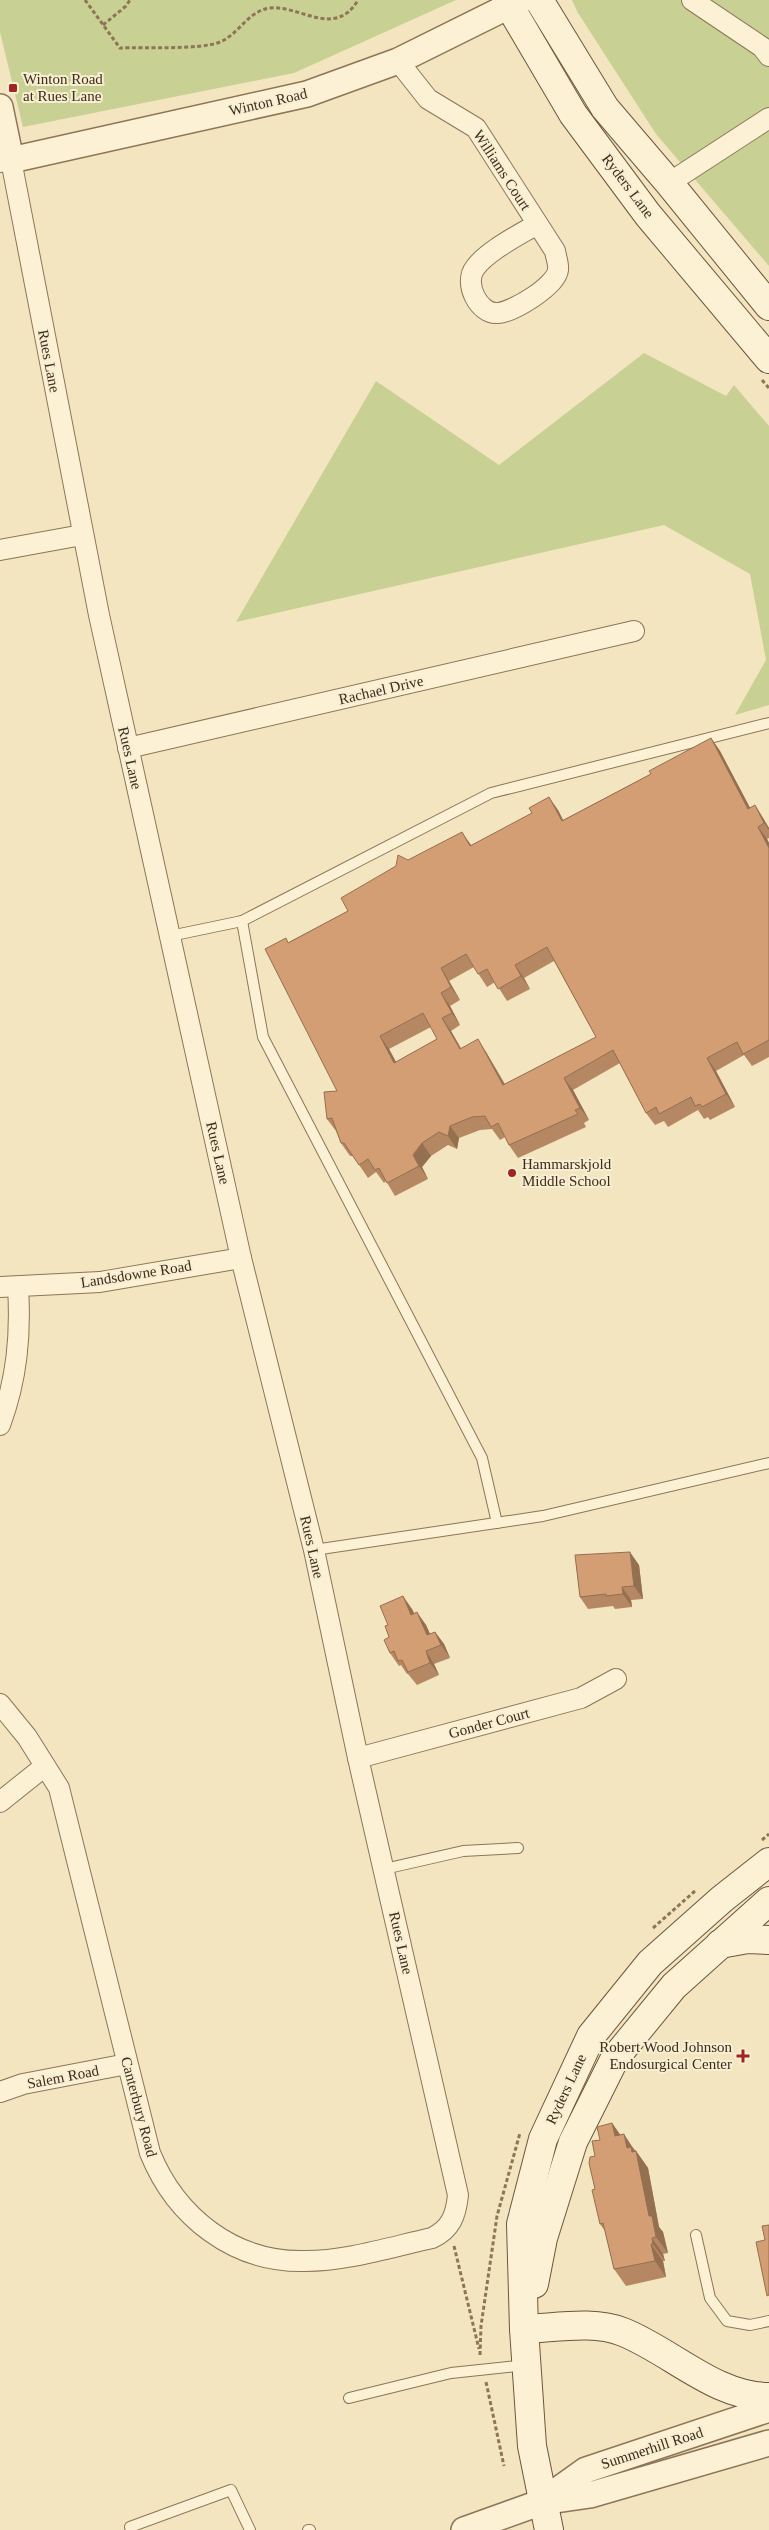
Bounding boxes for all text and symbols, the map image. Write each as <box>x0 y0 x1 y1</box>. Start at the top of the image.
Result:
place label: Winton Road at Rues Lane <box>23 71 103 104</box>
marker: Winton Road at Rues Lane <box>7 82 19 94</box>
street label: Winton Road <box>227 85 309 119</box>
street label: Williams Court <box>470 127 534 214</box>
street label: Ryders Lane <box>599 151 657 221</box>
street label: Rues Lane <box>35 328 63 394</box>
street label: Rachael Drive <box>337 672 425 707</box>
street label: Rues Lane <box>115 725 145 791</box>
street label: Rues Lane <box>203 1120 233 1186</box>
place label: Hammarskjold Middle School <box>522 1156 612 1189</box>
marker: Hammarskjold Middle School <box>506 1167 518 1179</box>
street label: Landsdowne Road <box>79 1257 193 1291</box>
street label: Rues Lane <box>297 1514 327 1580</box>
street label: Gonder Court <box>447 1704 532 1741</box>
street label: Rues Lane <box>386 1910 416 1976</box>
place label: Robert Wood Johnson Endosurgical Center <box>599 2039 732 2072</box>
marker: Robert Wood Johnson Endosurgical Center <box>736 2049 750 2063</box>
street label: Ryders Lane <box>543 2051 589 2127</box>
street label: Canterbury Road <box>118 2055 160 2159</box>
street label: Salem Road <box>26 2062 101 2092</box>
street label: Summerhill Road <box>599 2424 705 2472</box>

